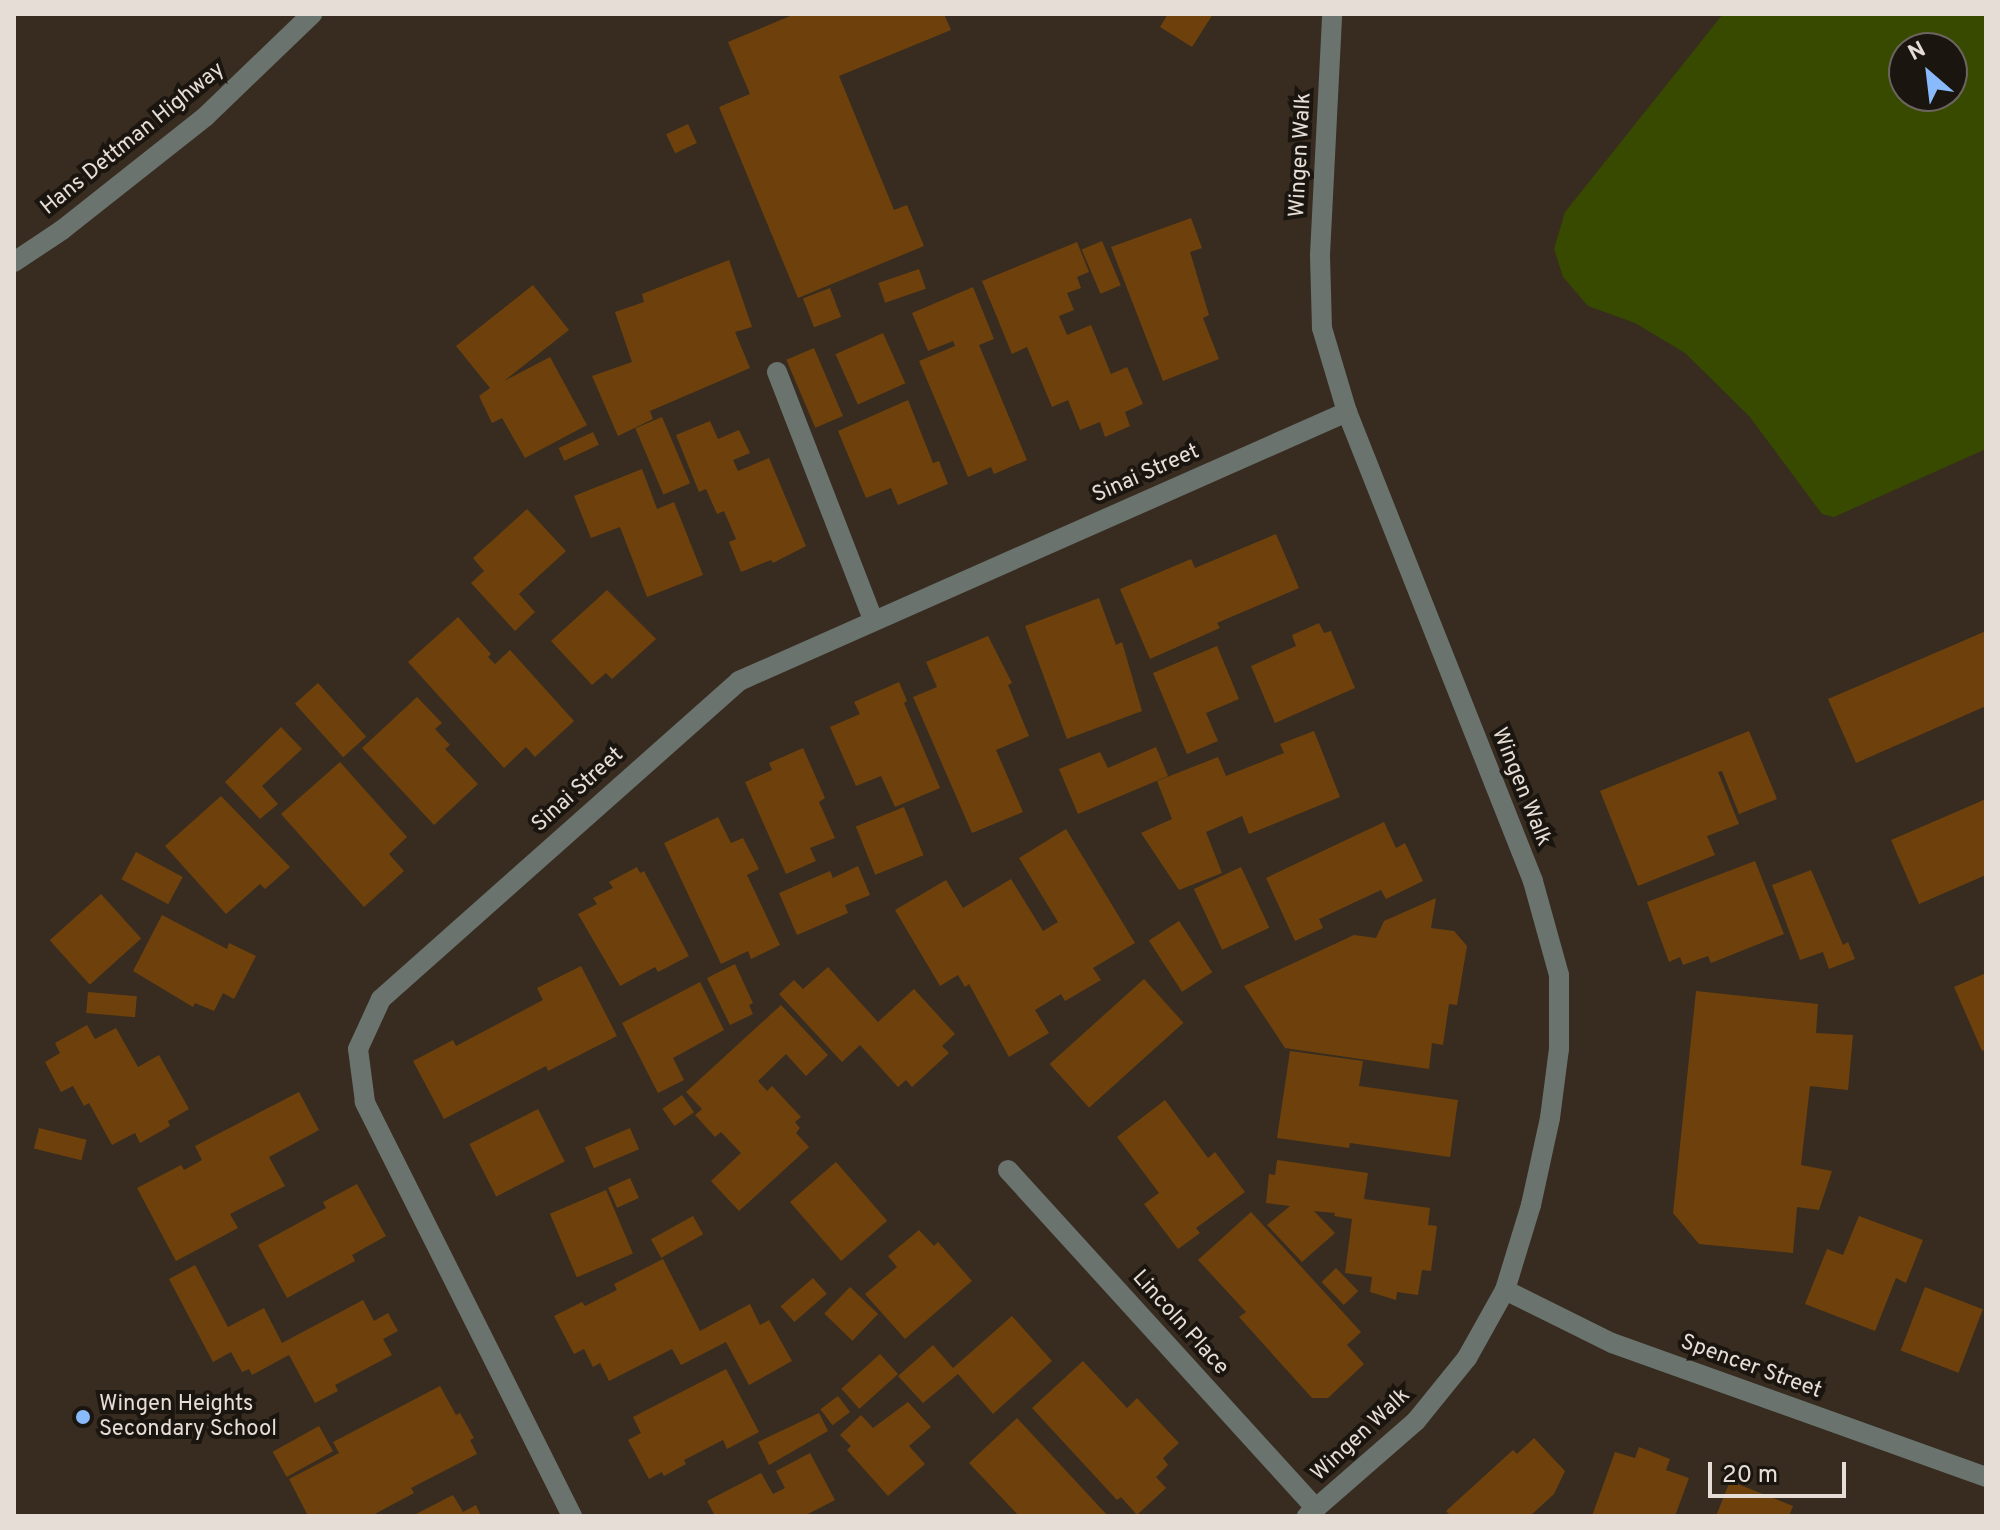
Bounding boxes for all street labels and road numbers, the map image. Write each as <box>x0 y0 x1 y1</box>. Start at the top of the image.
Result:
street label: Hans Dettman Highway <box>36 57 230 221</box>
street label: Wingen Walk <box>1285 92 1317 218</box>
street label: Sinai Street <box>1088 439 1204 509</box>
street label: Wingen Walk <box>1485 724 1557 850</box>
street label: Sinai Street <box>527 742 629 838</box>
street label: Lincoln Place <box>1126 1265 1234 1381</box>
street label: Spencer Street <box>1677 1329 1825 1405</box>
street label: Wingen Walk <box>1306 1383 1416 1487</box>

